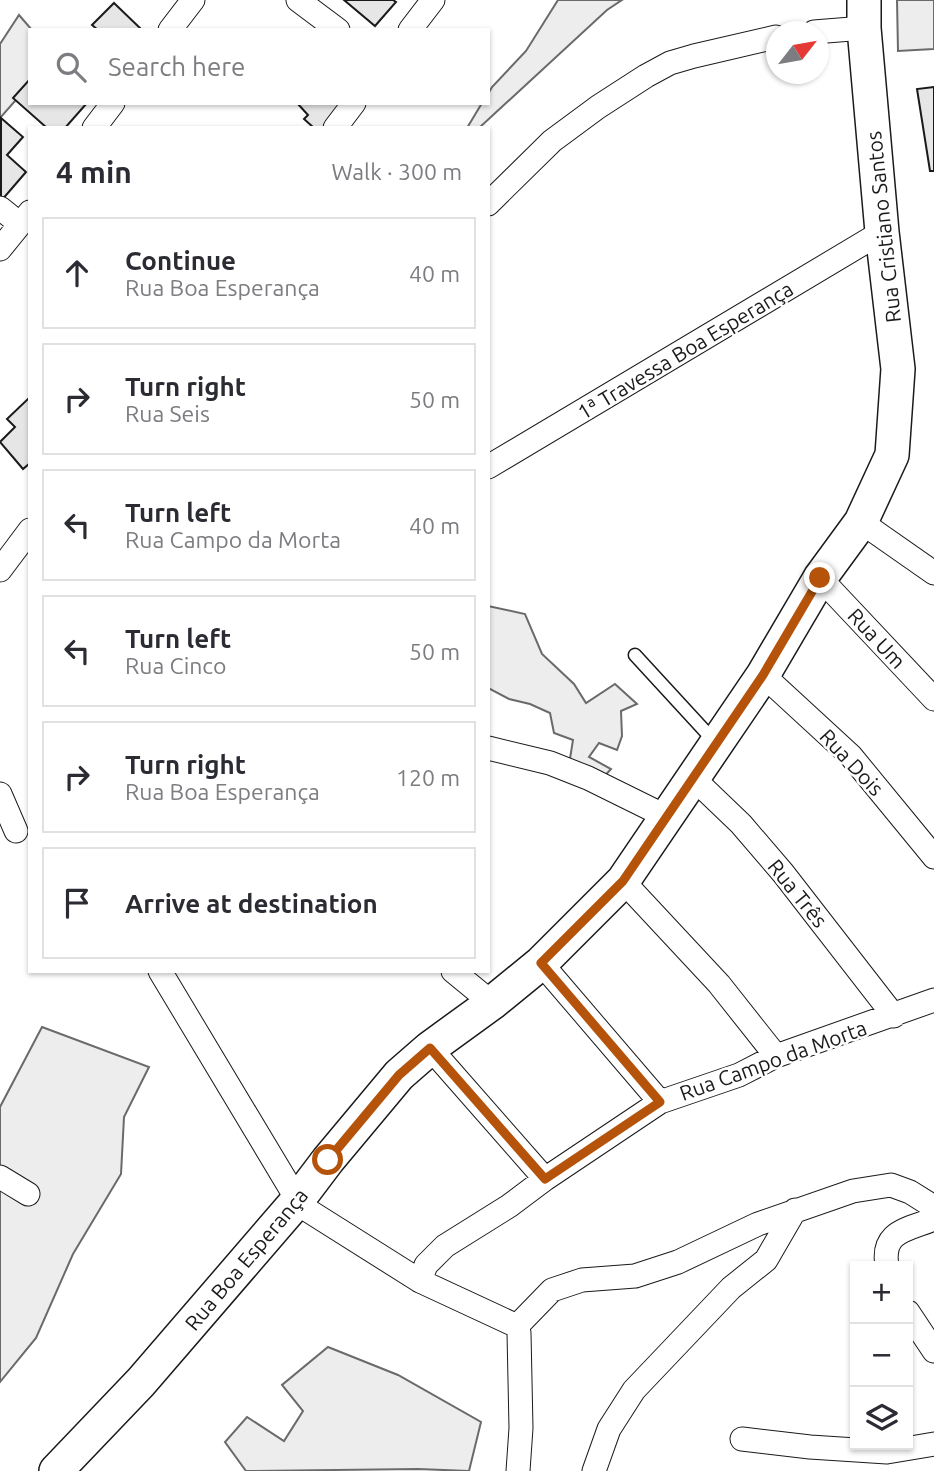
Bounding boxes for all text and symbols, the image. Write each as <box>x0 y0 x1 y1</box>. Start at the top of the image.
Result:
north arrow <box>766 21 829 84</box>
search box <box>28 28 490 105</box>
icon: search <box>52 48 90 86</box>
text: Search here <box>108 52 245 81</box>
street label: Rua Cristiano Santos <box>861 130 905 324</box>
text: 4 min <box>56 155 132 189</box>
text: Walk · 300 m <box>331 159 462 184</box>
text: Continue <box>125 246 236 275</box>
icon: ahead <box>58 254 96 292</box>
text: 40 m <box>409 261 460 286</box>
text: Rua Boa Esperança <box>125 275 320 300</box>
street label: 1ª Travessa Boa Esperança <box>573 276 797 424</box>
text: Turn right <box>125 372 246 401</box>
icon: right <box>58 380 96 418</box>
text: 50 m <box>409 387 460 412</box>
text: Rua Seis <box>125 401 210 426</box>
text: Turn left <box>125 498 231 527</box>
icon: left <box>58 506 96 544</box>
text: 40 m <box>409 513 460 538</box>
text: Rua Campo da Morta <box>125 527 341 552</box>
route end <box>804 562 835 593</box>
street label: Rua Um <box>843 603 911 673</box>
text: Turn left <box>125 624 231 653</box>
icon: left <box>58 632 96 670</box>
text: 50 m <box>409 639 460 664</box>
text: Rua Cinco <box>125 653 226 678</box>
street label: Rua Dois <box>815 724 889 800</box>
text: Turn right <box>125 750 246 779</box>
icon: right <box>58 758 96 796</box>
text: 120 m <box>396 765 460 790</box>
text: Rua Boa Esperança <box>125 779 320 804</box>
street label: Rua Três <box>763 854 833 932</box>
icon: arrive <box>58 884 96 922</box>
text: Arrive at destination <box>125 889 378 918</box>
street label: Rua Campo da Morta <box>676 1015 870 1105</box>
route start <box>312 1144 343 1175</box>
street label: Rua Boa Esperança <box>180 1183 312 1335</box>
map controls <box>850 1261 913 1450</box>
button: + <box>850 1261 913 1324</box>
button: − <box>850 1324 913 1387</box>
button: layers <box>850 1387 913 1450</box>

